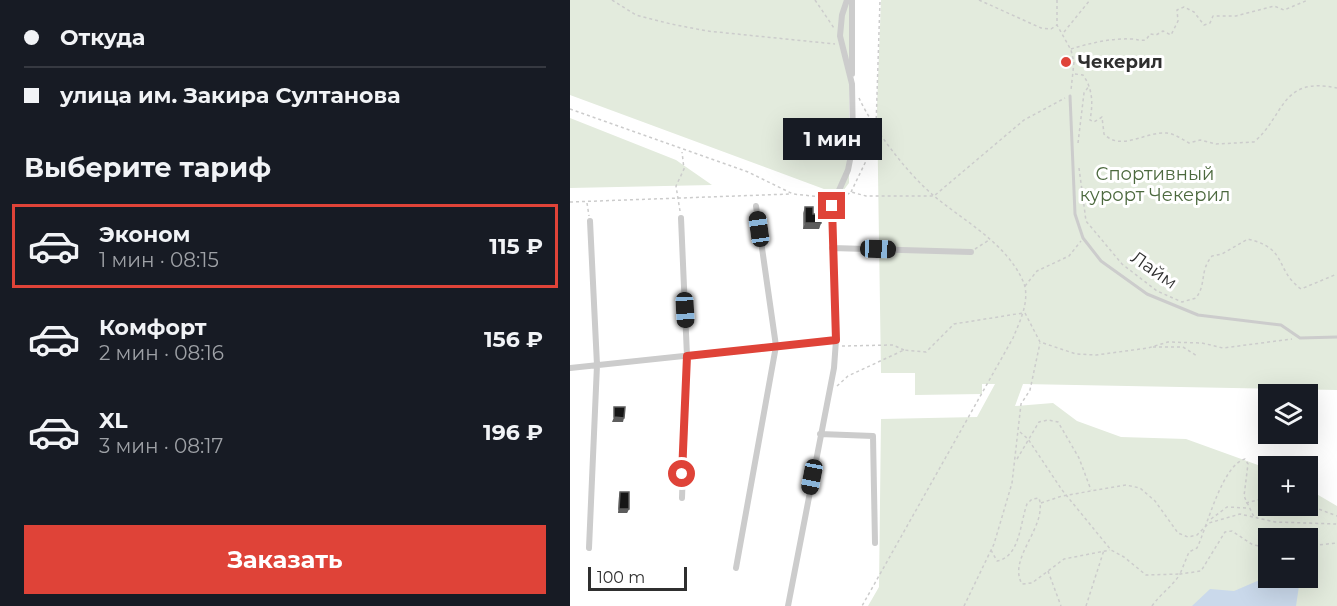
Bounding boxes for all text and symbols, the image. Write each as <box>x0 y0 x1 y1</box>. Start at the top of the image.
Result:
text: Откуда <box>60 24 145 51</box>
place label: Чекерил <box>1078 51 1163 73</box>
marker: Чекерил <box>1059 55 1073 69</box>
text: улица им. Закира Султанова <box>60 82 400 109</box>
callout: 1 мин <box>782 119 882 161</box>
text: 1 мин <box>804 127 861 151</box>
text: Выберите тариф <box>24 151 271 184</box>
park label: Спортивный курорт Чекерил <box>1080 163 1230 206</box>
route end <box>818 192 845 219</box>
car <box>748 210 770 248</box>
icon: car <box>27 219 81 273</box>
text: Эконом <box>99 221 190 248</box>
text: 115 ₽ <box>489 233 543 260</box>
car <box>860 239 896 259</box>
street label: Лайм <box>1127 246 1181 294</box>
text: 1 мин · 08:15 <box>99 248 219 272</box>
car <box>675 292 695 328</box>
icon: car <box>27 312 81 366</box>
text: Комфорт <box>99 314 207 341</box>
text: 156 ₽ <box>484 326 543 353</box>
text: 2 мин · 08:16 <box>99 341 224 365</box>
map controls <box>1258 384 1318 588</box>
button: layers <box>1258 384 1318 444</box>
icon: car <box>27 405 81 459</box>
text: XL <box>99 407 128 434</box>
text: 196 ₽ <box>483 419 543 446</box>
text: 3 мин · 08:17 <box>99 434 223 458</box>
button: + <box>1258 456 1318 516</box>
car <box>800 458 824 496</box>
route start <box>668 460 695 487</box>
button: Заказать <box>24 525 546 594</box>
button: − <box>1258 528 1318 588</box>
scale bar <box>588 564 687 592</box>
text: 100 m <box>597 568 645 587</box>

